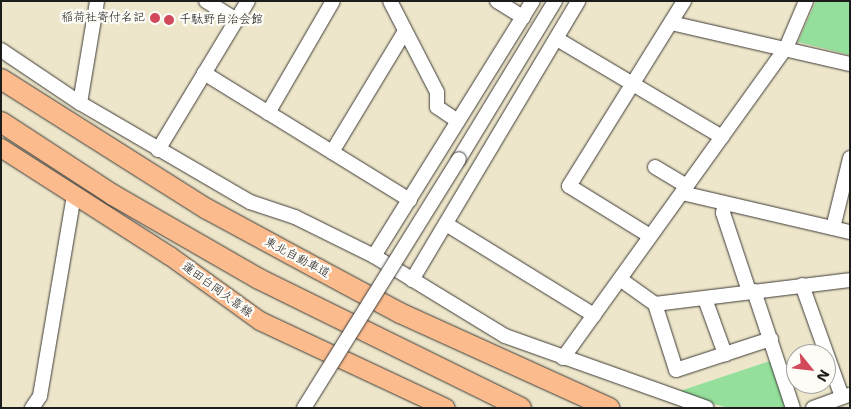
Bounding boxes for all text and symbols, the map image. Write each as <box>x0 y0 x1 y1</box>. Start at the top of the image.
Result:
place label: 稲荷社寄付名記 <box>61 11 145 25</box>
marker: 稲荷社寄付名記 <box>149 12 161 24</box>
place label: 千駄野自治会館 <box>179 13 263 27</box>
marker: 千駄野自治会館 <box>163 14 175 26</box>
street label: 東北自動車道 <box>262 235 332 281</box>
street label: 蓮田白岡久喜線 <box>179 259 255 321</box>
north arrow <box>786 344 836 394</box>
text: N <box>813 367 834 385</box>

